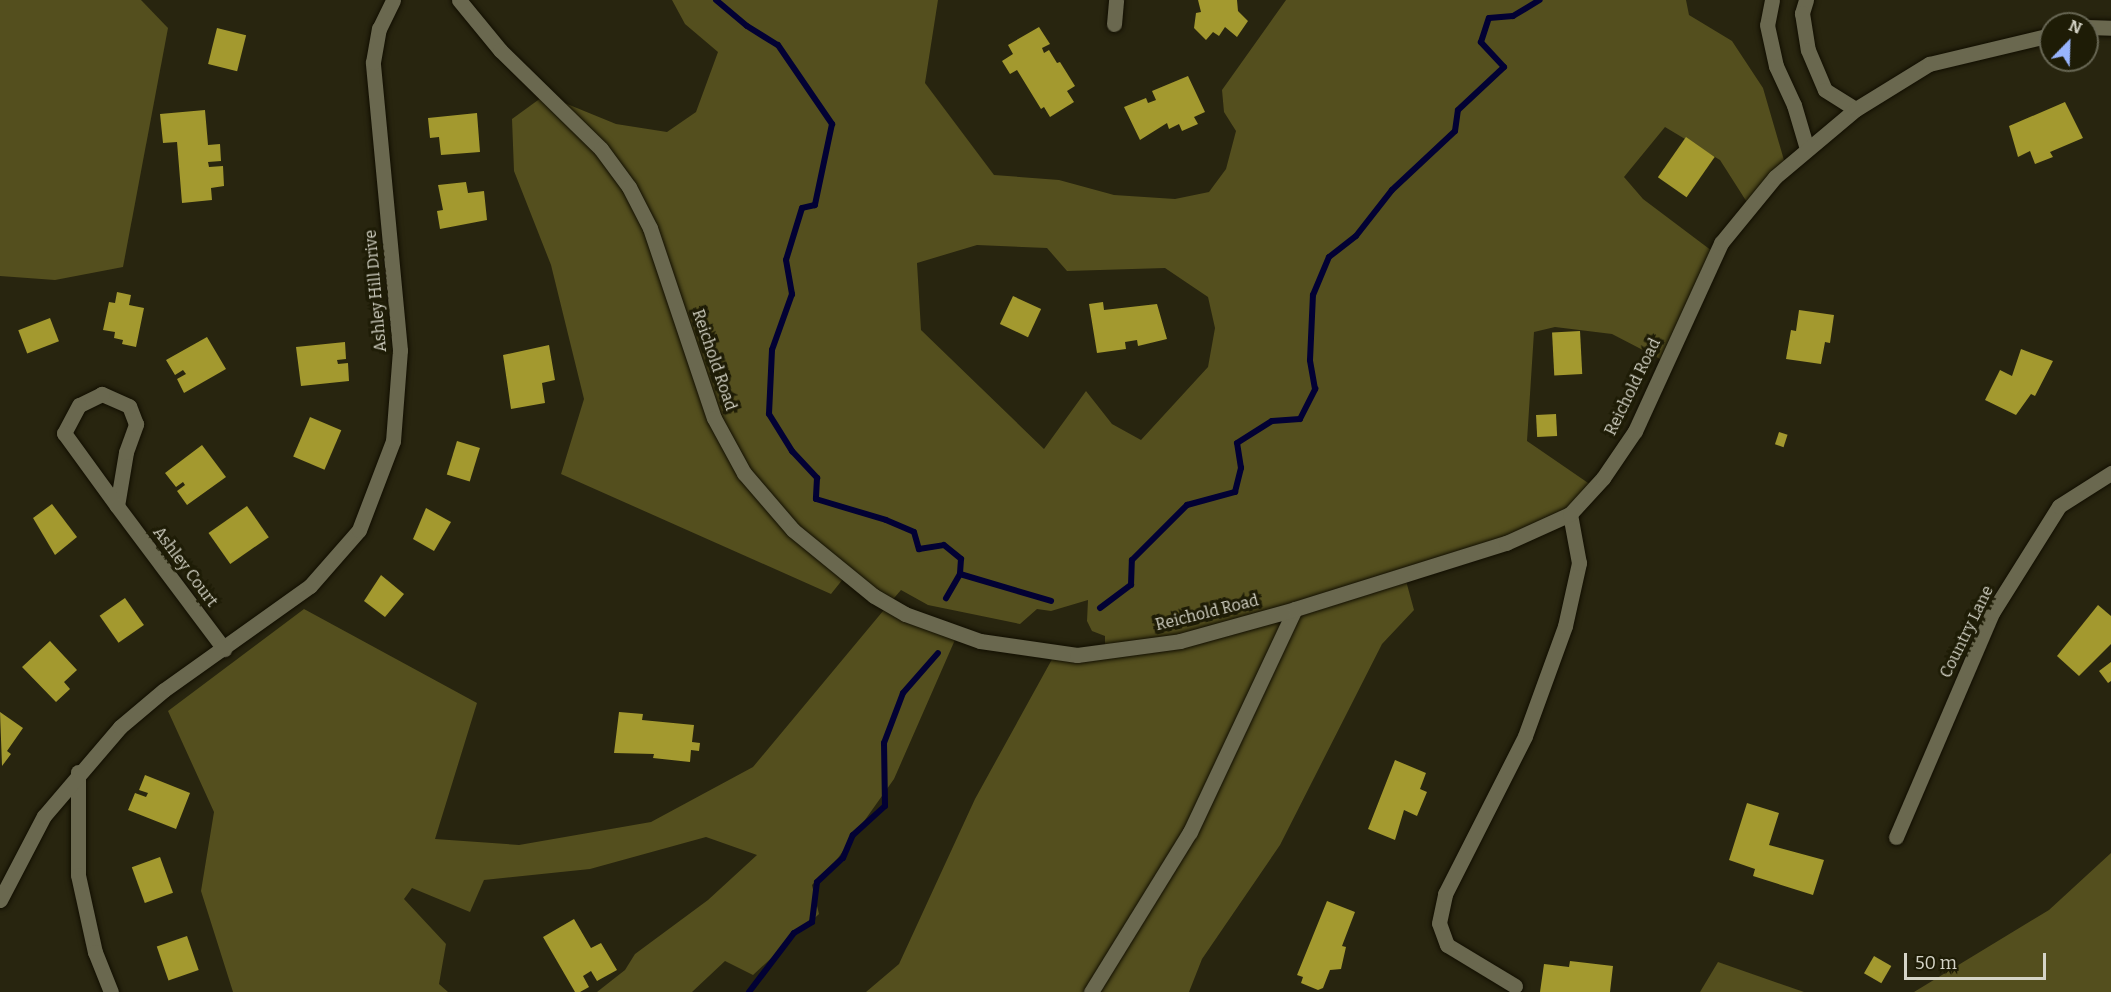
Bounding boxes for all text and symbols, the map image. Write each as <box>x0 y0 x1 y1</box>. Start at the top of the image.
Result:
north arrow <box>2039 12 2099 72</box>
text: N <box>2066 16 2085 38</box>
street label: Ashley Hill Drive <box>361 229 391 353</box>
street label: Reichold Road <box>688 307 740 413</box>
street label: Reichold Road <box>1601 335 1665 439</box>
street label: Ashley Court <box>149 523 221 611</box>
street label: Country Lane <box>1936 583 1998 681</box>
street label: Reichold Road <box>1153 591 1261 635</box>
scale bar <box>1907 941 2050 979</box>
text: 50 m <box>1915 952 1957 974</box>

